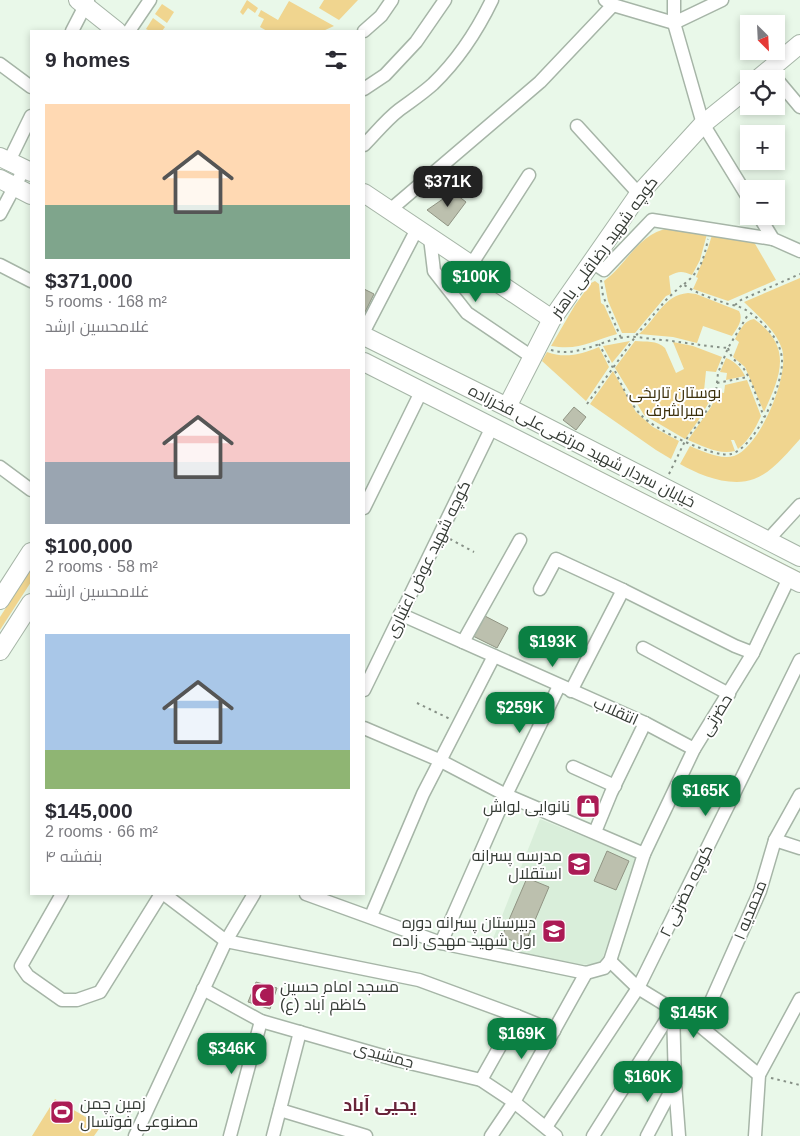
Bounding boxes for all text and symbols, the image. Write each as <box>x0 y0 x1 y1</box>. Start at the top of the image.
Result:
north arrow <box>740 15 785 60</box>
map controls <box>740 15 785 225</box>
icon: filters <box>322 46 350 74</box>
text: 9 homes <box>45 48 130 71</box>
button: locate <box>740 70 785 115</box>
button: + <box>740 125 785 170</box>
icon: home <box>153 137 243 227</box>
pin: $371K <box>413 166 483 208</box>
text: $371K <box>424 173 472 190</box>
street label: کوچه شهید رضاقلی باهنر <box>547 173 663 323</box>
button: − <box>740 180 785 225</box>
pin: $100K <box>441 260 511 303</box>
text: $100K <box>452 268 500 285</box>
text: $371,000 <box>45 269 133 292</box>
text: 5 rooms · 168 m² <box>45 293 167 310</box>
text: غلامحسین ارشد <box>45 318 150 335</box>
street label: خیابان سردار شهید مرتضی‌علی فخرزاده <box>465 381 698 513</box>
park label: بوستان تاریخی میراشرف <box>629 384 721 420</box>
icon: home <box>153 402 243 492</box>
street label: کوچه شهید عوض اعتباری <box>383 478 476 641</box>
text: $100,000 <box>45 534 133 557</box>
text: 2 rooms · 58 m² <box>45 558 158 575</box>
text: غلامحسین ارشد <box>45 583 150 600</box>
pin: $193K <box>518 626 588 668</box>
text: $193K <box>529 633 577 650</box>
icon: home <box>153 667 243 757</box>
street label: حضرتی <box>697 691 737 740</box>
pin: $259K <box>485 692 555 734</box>
street label: انتقلاب <box>591 694 641 729</box>
text: $259K <box>496 699 544 716</box>
pin: $165K <box>671 774 741 817</box>
text: $165K <box>682 782 730 799</box>
shop icon: نانوایی لواش <box>575 793 601 819</box>
place label: نانوایی لواش <box>483 798 570 817</box>
text: $145,000 <box>45 799 133 822</box>
text: 2 rooms · 66 m² <box>45 823 158 840</box>
street label: کوچه حضرتی ۲ <box>656 842 718 941</box>
place label: مدرسه پسرانه استقلال <box>472 847 562 884</box>
text: بنفشه ۴ <box>45 848 102 865</box>
school or university icon: مدرسه پسرانه استقلال <box>566 851 592 877</box>
street label: محمدیه ۱ <box>730 878 770 942</box>
place label: دبیرستان پسرانه دوره اول شهید مهدی زاده <box>393 914 536 951</box>
school or university icon: دبیرستان پسرانه دوره اول شهید مهدی زاده <box>541 918 567 944</box>
place label: مسجد امام حسین (ع) کاظم آباد <box>280 978 399 1016</box>
mosque icon: مسجد امام حسین (ع) کاظم آباد <box>250 982 276 1008</box>
pin: $145K <box>659 996 729 1039</box>
text: $145K <box>670 1004 718 1021</box>
pin: $169K <box>487 1018 557 1060</box>
text: $169K <box>498 1025 546 1042</box>
pin: $346K <box>197 1032 267 1075</box>
street label: جمشیدی <box>352 1039 416 1073</box>
text: $346K <box>208 1040 256 1057</box>
pin: $160K <box>613 1060 683 1103</box>
text: $160K <box>624 1068 672 1085</box>
place label: زمین چمن مصنوعی فوتسال <box>80 1095 198 1132</box>
district label: یحیی آباد <box>343 1095 417 1116</box>
sports icon: زمین چمن مصنوعی فوتسال <box>49 1099 75 1125</box>

